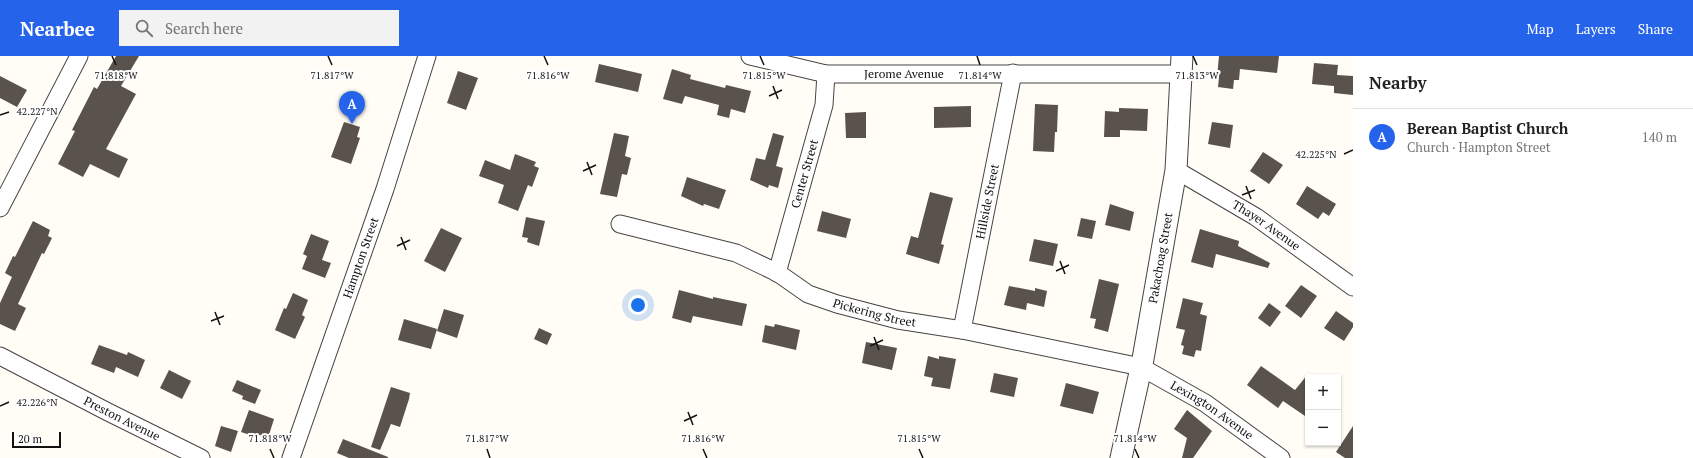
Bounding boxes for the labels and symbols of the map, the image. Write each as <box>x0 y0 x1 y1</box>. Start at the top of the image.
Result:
street label: Jerome Avenue <box>864 66 944 81</box>
text: 71.818°W <box>94 69 138 82</box>
text: 71.817°W <box>310 69 354 82</box>
text: 71.816°W <box>526 69 570 82</box>
text: 71.815°W <box>742 69 786 82</box>
text: 71.814°W <box>958 69 1002 82</box>
text: 71.813°W <box>1175 69 1219 82</box>
pin: A <box>339 91 365 124</box>
text: 42.227°N <box>17 105 58 118</box>
street label: Center Street <box>788 137 821 210</box>
text: 42.225°N <box>1296 148 1337 161</box>
street label: Hillside Street <box>972 162 1002 240</box>
street label: Thayer Avenue <box>1230 197 1303 254</box>
street label: Pakachoag Street <box>1145 211 1176 305</box>
street label: Hampton Street <box>339 215 382 300</box>
your location <box>628 295 648 315</box>
street label: Pickering Street <box>831 295 918 330</box>
street label: Lexington Avenue <box>1168 377 1256 442</box>
street label: Preston Avenue <box>81 393 163 444</box>
text: 42.226°N <box>17 396 58 409</box>
scale bar <box>12 430 61 449</box>
text: 71.818°W <box>248 432 292 445</box>
text: 71.817°W <box>465 432 509 445</box>
text: 71.816°W <box>681 432 725 445</box>
text: 71.815°W <box>897 432 941 445</box>
text: 71.814°W <box>1113 432 1157 445</box>

